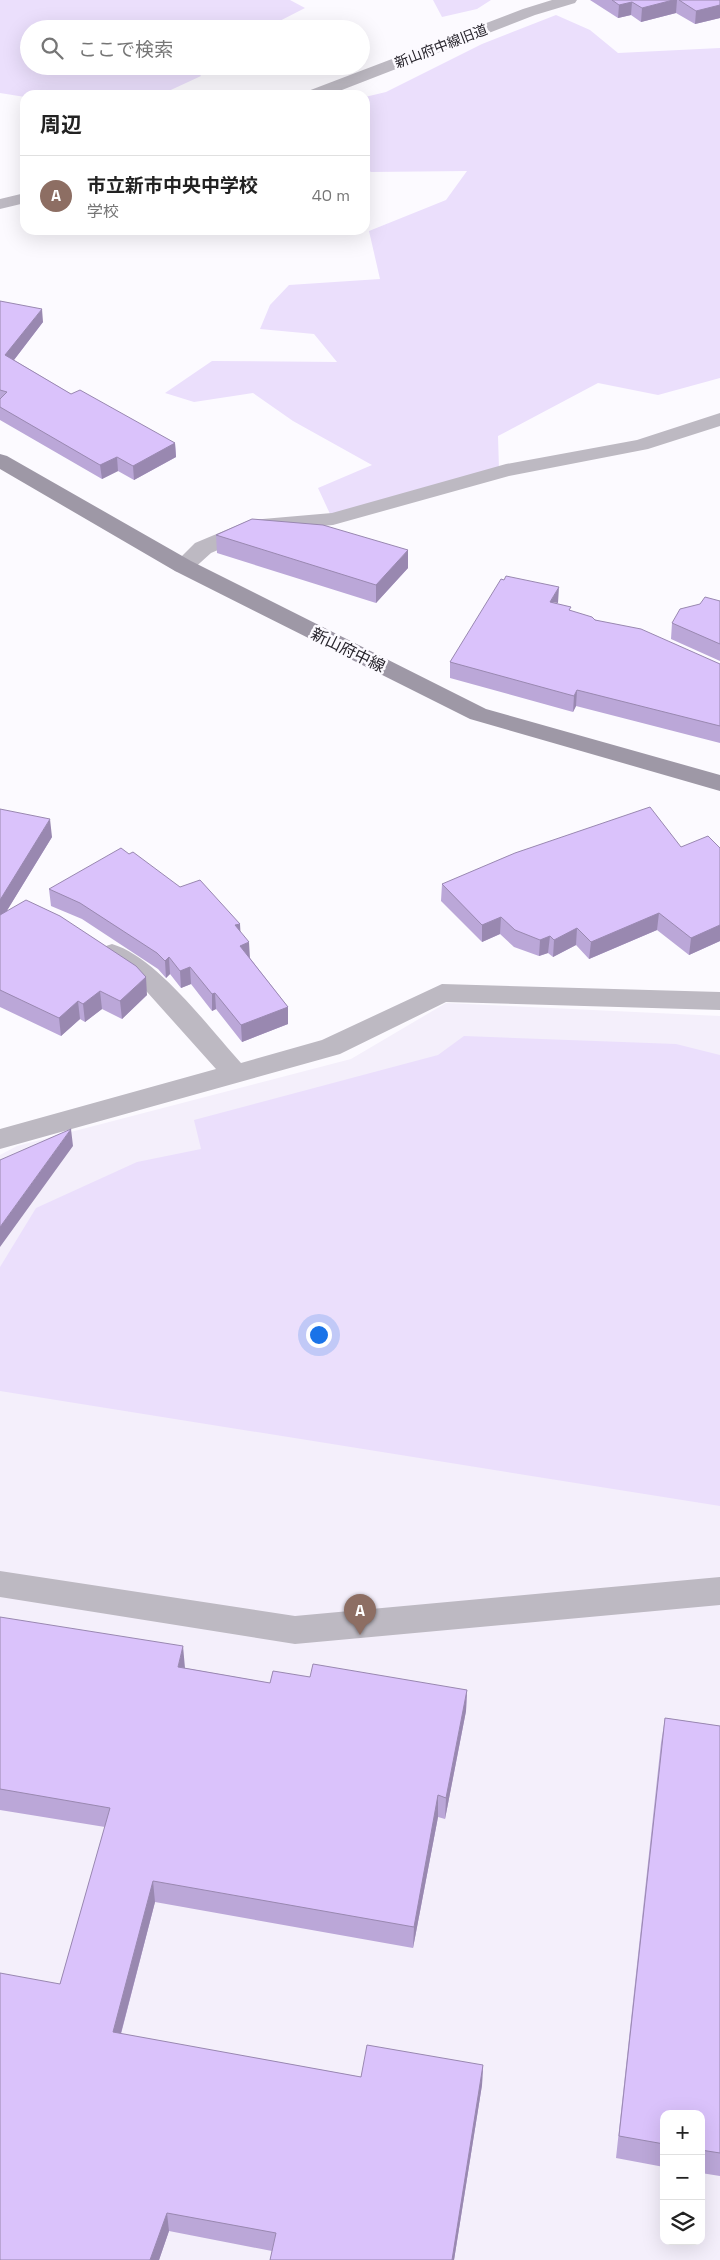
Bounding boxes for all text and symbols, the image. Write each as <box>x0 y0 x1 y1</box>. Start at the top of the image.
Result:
search box <box>20 20 370 75</box>
street label: 新山府中線旧道 <box>392 20 490 72</box>
icon: search <box>38 34 66 62</box>
text: ここで検索 <box>78 37 173 62</box>
text: 周辺 <box>40 111 82 138</box>
text: 市立新市中央中学校 <box>87 173 258 198</box>
text: A <box>51 185 61 206</box>
text: 40 m <box>312 185 350 206</box>
text: 学校 <box>87 201 119 222</box>
street label: 新山府中線 <box>307 623 389 677</box>
your location <box>306 1322 332 1348</box>
pin: A <box>344 1594 376 1635</box>
map controls <box>660 2110 705 2245</box>
button: + <box>660 2110 705 2155</box>
button: − <box>660 2155 705 2200</box>
button: layers <box>660 2200 705 2245</box>

